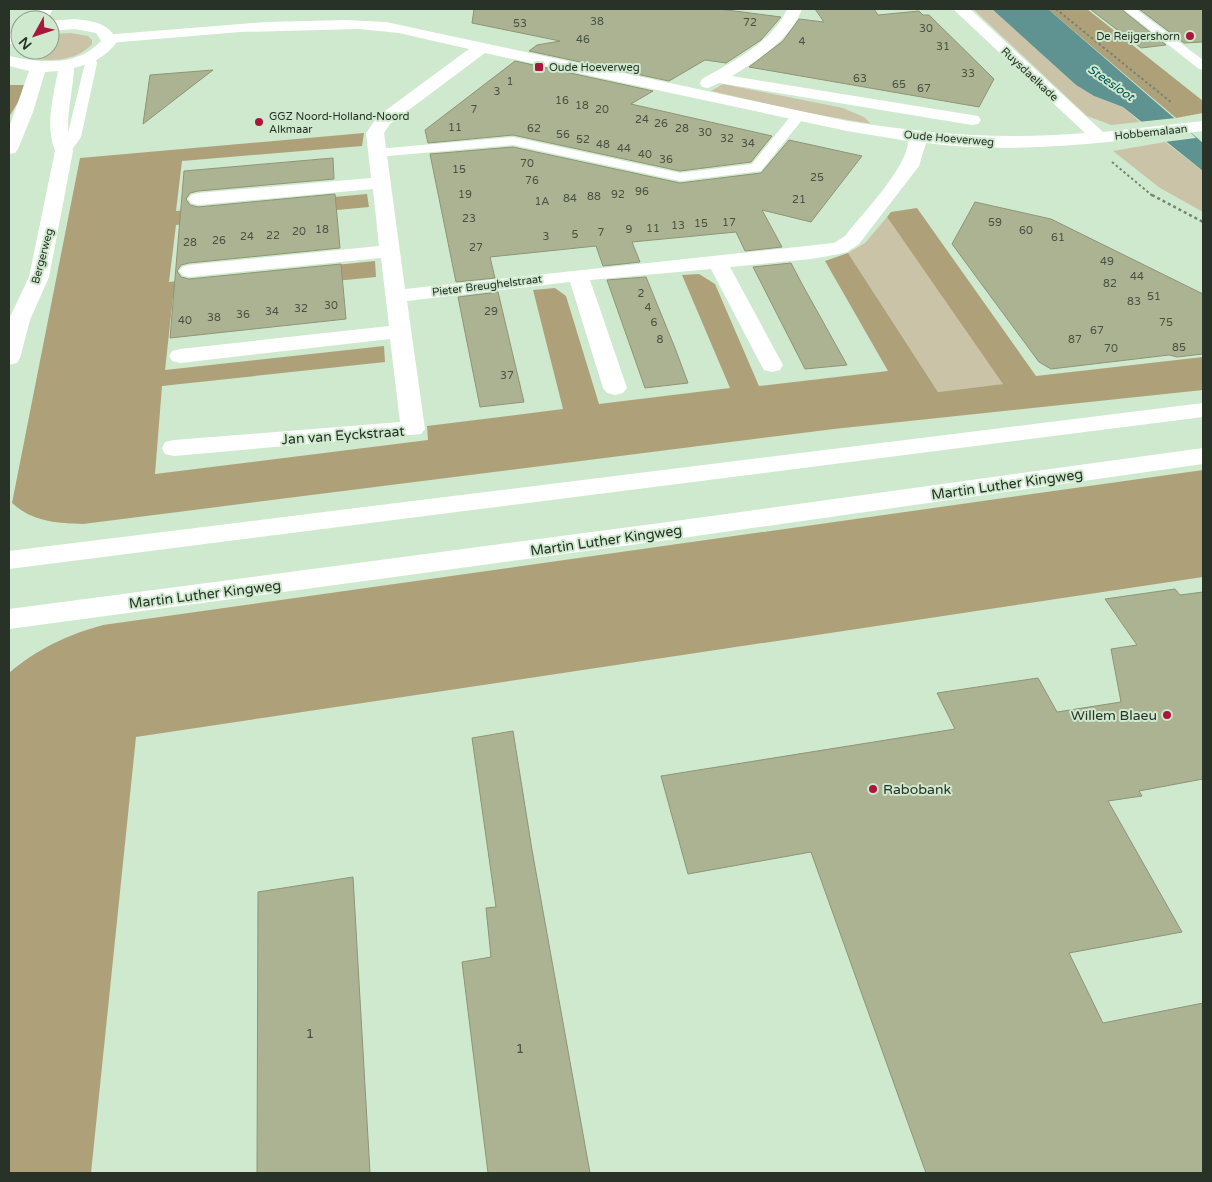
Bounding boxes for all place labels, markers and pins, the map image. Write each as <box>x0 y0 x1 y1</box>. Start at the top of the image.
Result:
place label: De Reijgershorn <box>1096 30 1180 43</box>
marker: De Reijgershorn <box>1184 30 1196 42</box>
marker: Oude Hoeverweg <box>533 61 545 73</box>
place label: Oude Hoeverweg <box>549 61 640 74</box>
place label: GGZ Noord-Holland-Noord Alkmaar <box>269 110 409 136</box>
marker: GGZ Noord-Holland-Noord Alkmaar <box>253 116 265 128</box>
place label: Willem Blaeu <box>1071 707 1157 724</box>
marker: Willem Blaeu <box>1161 709 1173 721</box>
place label: Rabobank <box>883 781 951 798</box>
marker: Rabobank <box>867 783 879 795</box>

